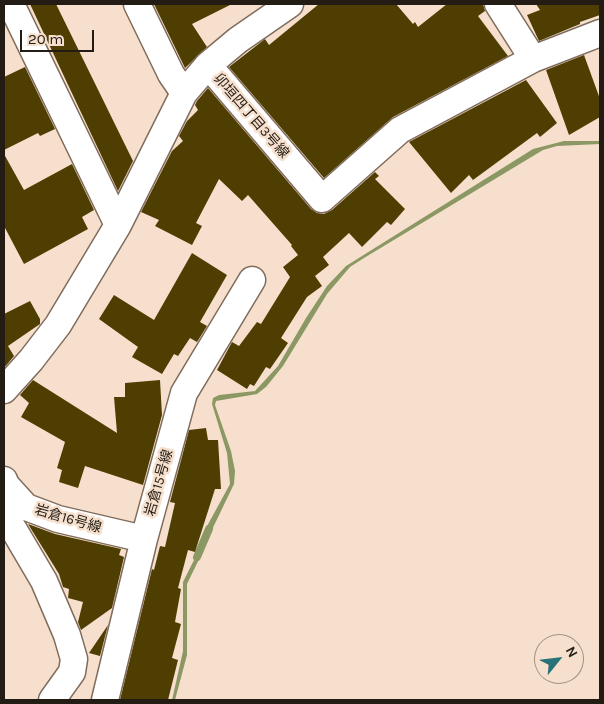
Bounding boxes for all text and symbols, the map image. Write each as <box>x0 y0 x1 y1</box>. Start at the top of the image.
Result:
scale bar <box>22 20 96 52</box>
text: 20 m <box>28 30 63 48</box>
street label: 卯垣四丁目3号線 <box>210 70 292 162</box>
street label: 岩倉15号線 <box>141 448 177 518</box>
street label: 岩倉16号線 <box>33 501 103 537</box>
north arrow <box>534 634 584 684</box>
text: N <box>562 643 582 660</box>

